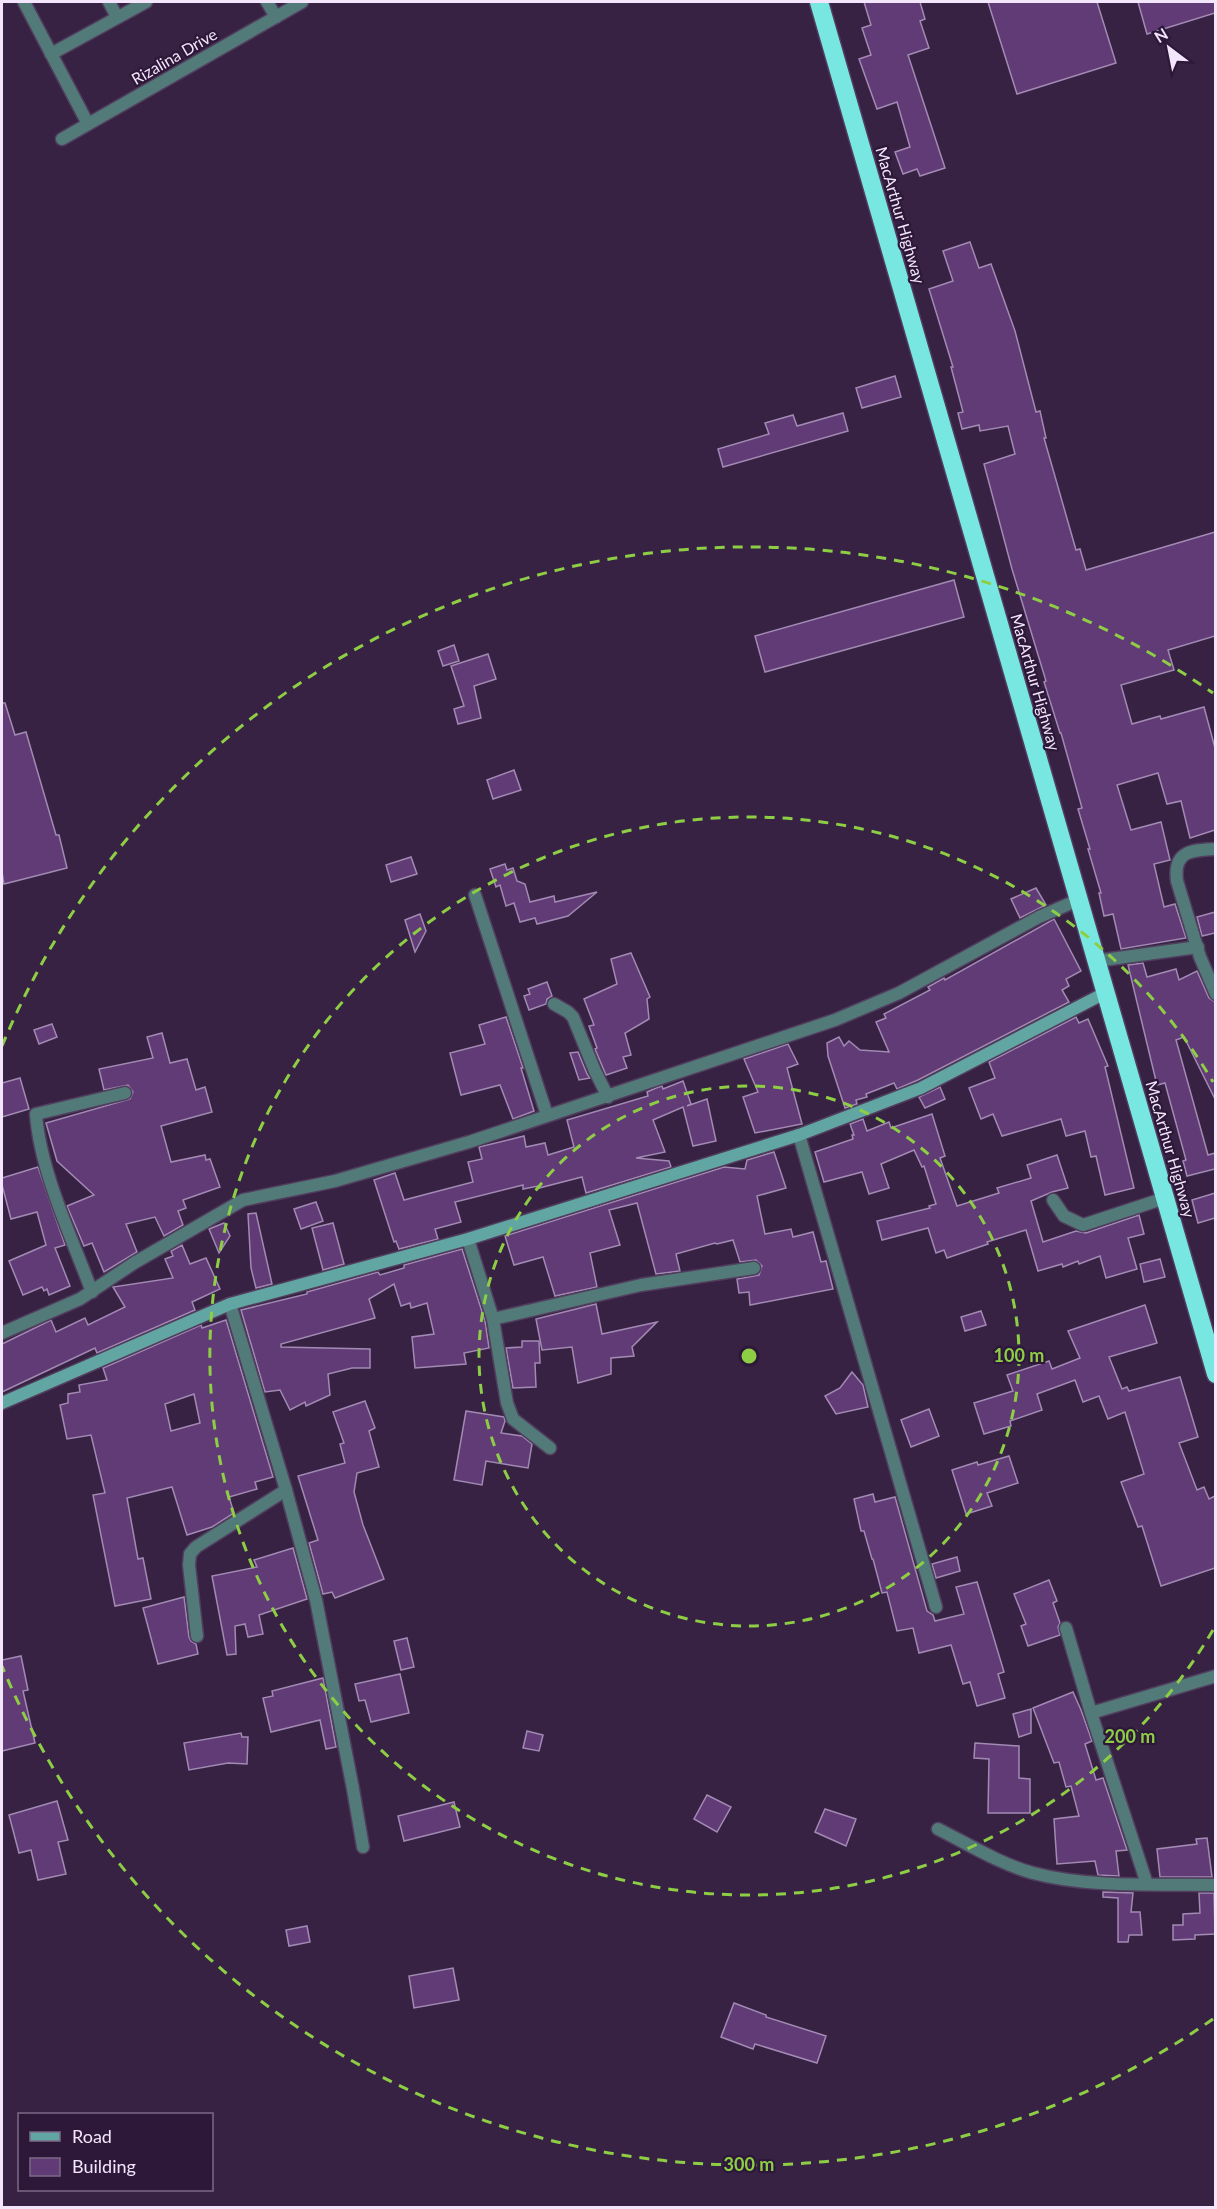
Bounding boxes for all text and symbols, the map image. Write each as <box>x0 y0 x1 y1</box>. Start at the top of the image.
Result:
north arrow <box>1139 18 1199 78</box>
street label: Rizalina Drive <box>128 24 220 88</box>
text: N <box>1151 24 1171 46</box>
street label: MacArthur Highway <box>872 144 930 286</box>
street label: MacArthur Highway <box>1007 611 1065 753</box>
street label: MacArthur Highway <box>1142 1078 1200 1220</box>
text: 100 m <box>994 1344 1044 1366</box>
centre of rings <box>739 1346 759 1366</box>
text: 200 m <box>1105 1725 1155 1747</box>
legend <box>18 2113 213 2191</box>
text: Road <box>72 2125 112 2147</box>
text: 300 m <box>724 2153 774 2175</box>
text: Building <box>72 2155 136 2177</box>

